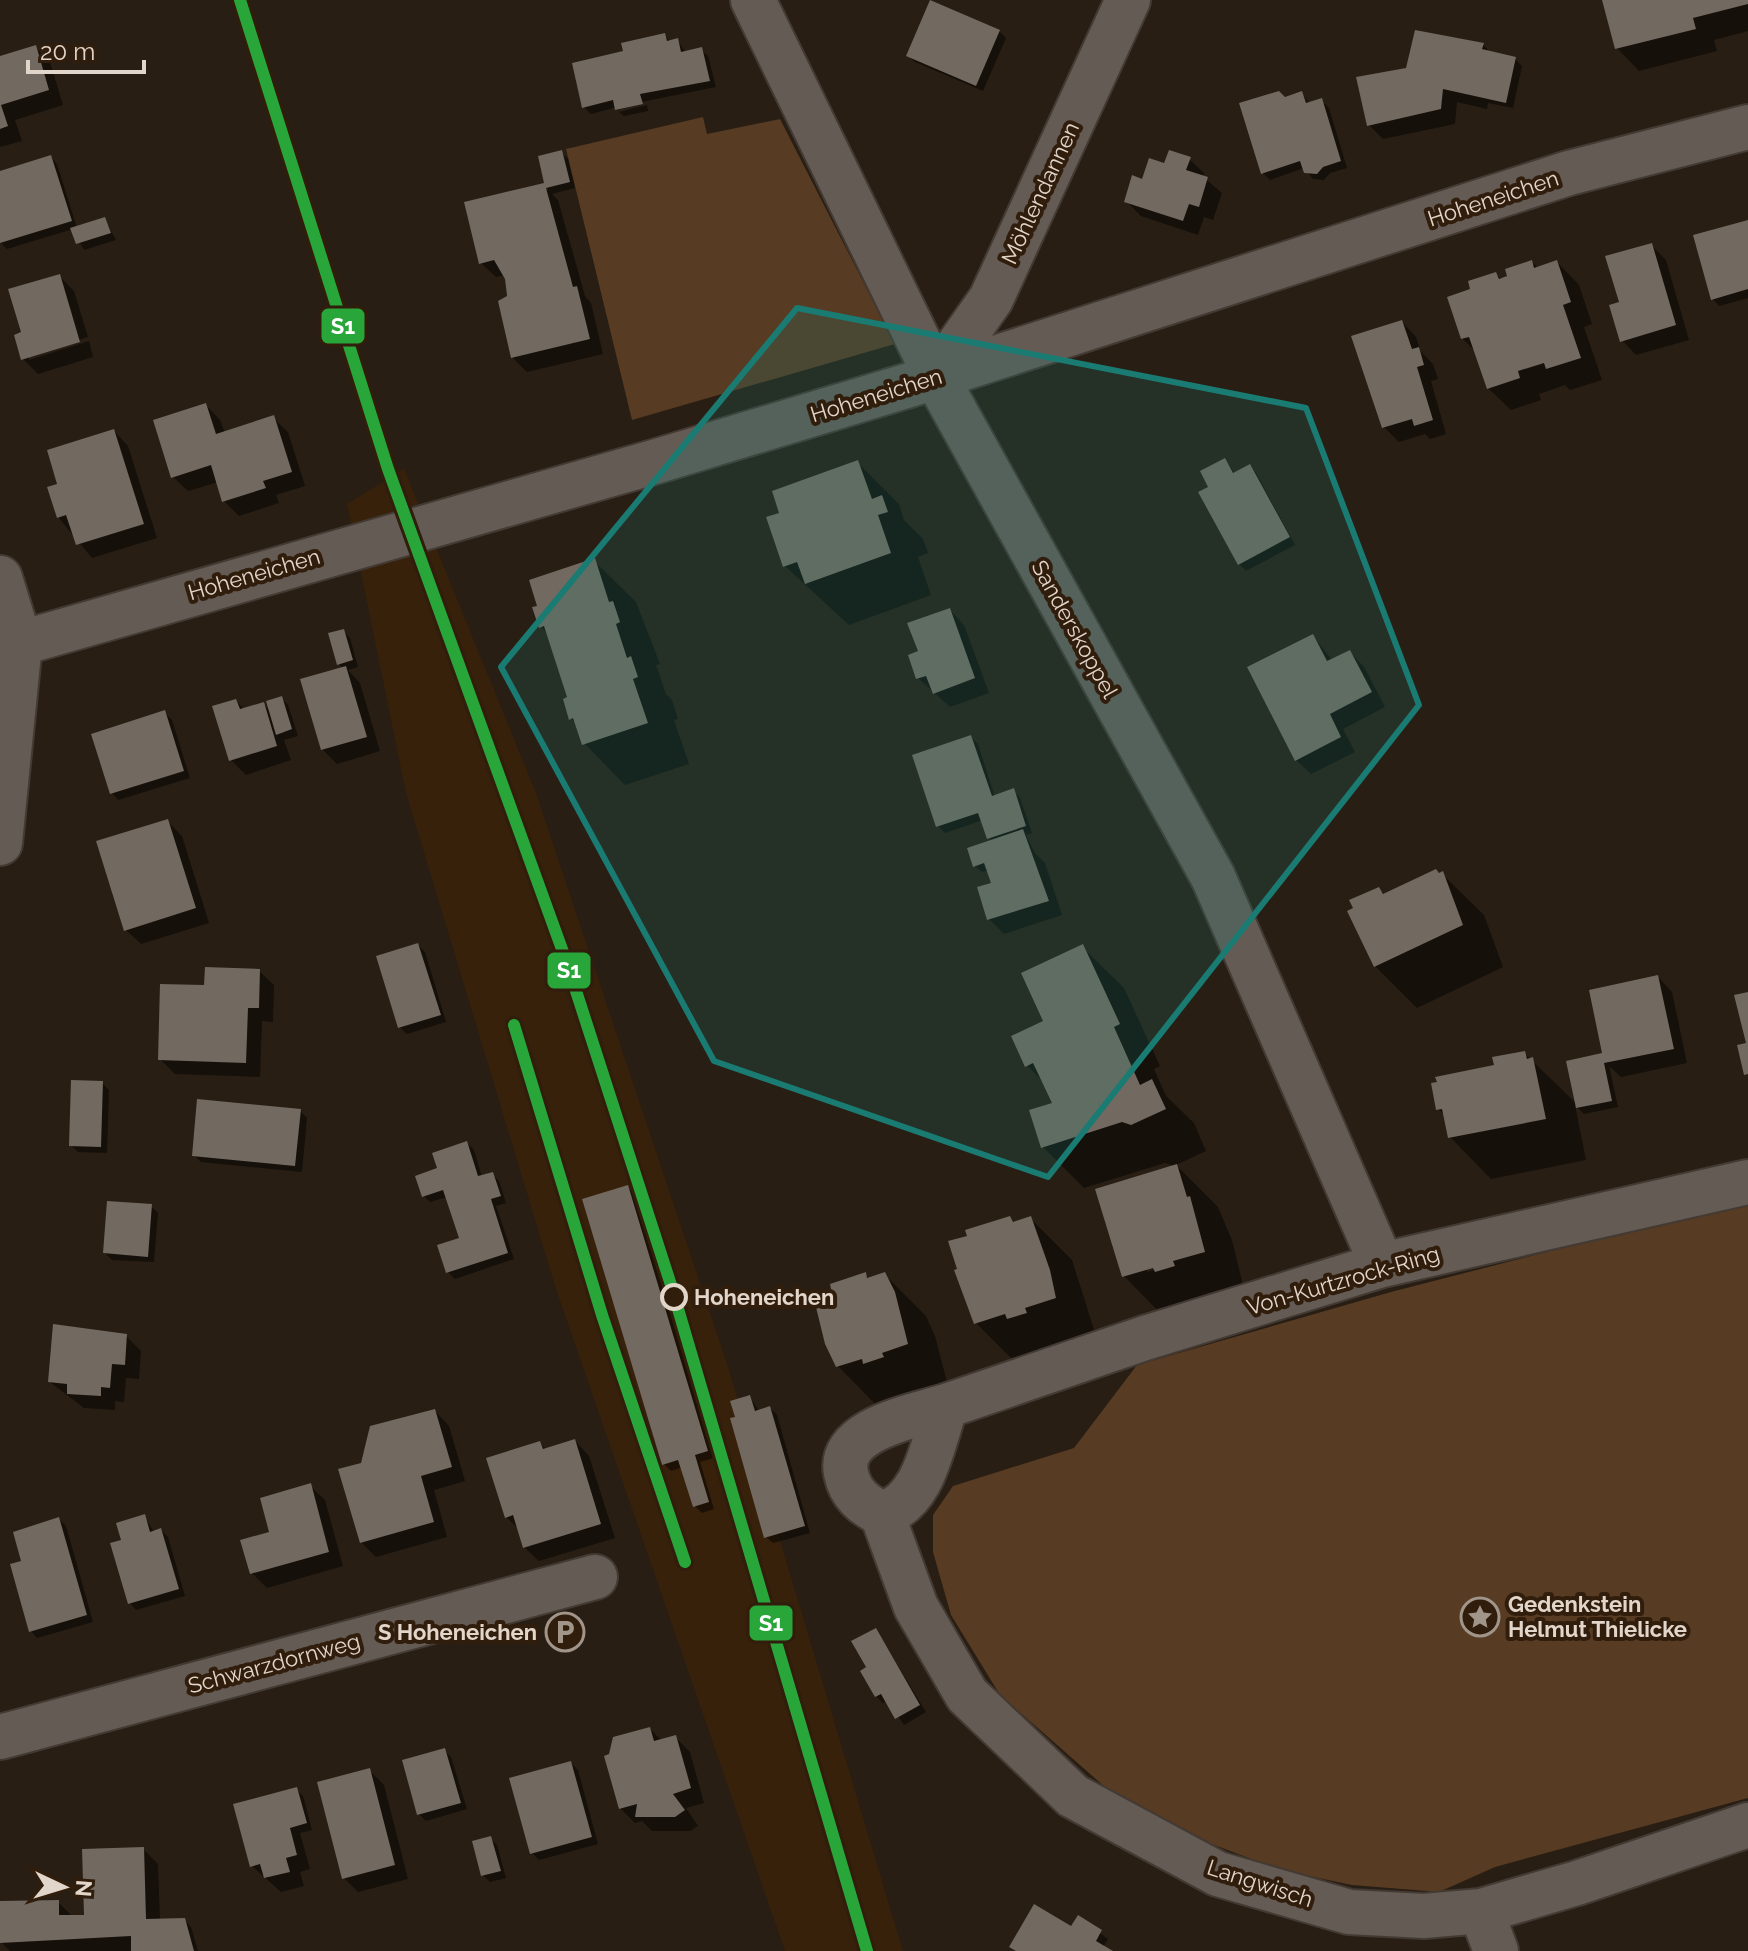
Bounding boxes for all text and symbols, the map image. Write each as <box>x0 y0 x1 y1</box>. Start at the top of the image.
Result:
scale bar <box>28 24 144 74</box>
text: 20 m <box>40 37 95 66</box>
street label: Möhlendannen <box>996 118 1084 268</box>
street label: Hoheneichen <box>1424 165 1562 231</box>
line badge: S1 <box>320 307 366 345</box>
text: S1 <box>331 313 355 339</box>
street label: Hoheneichen <box>807 363 945 427</box>
street label: Hoheneichen <box>185 543 323 605</box>
street label: Sanderskoppel <box>1026 556 1124 702</box>
line badge: S1 <box>546 951 592 990</box>
text: S1 <box>557 957 581 983</box>
street label: Von-Kurtzrock-Ring <box>1244 1240 1442 1320</box>
marker: Hoheneichen <box>661 1284 687 1310</box>
place label: Hoheneichen <box>694 1284 834 1310</box>
place label: Gedenkstein Helmut Thielicke <box>1508 1591 1687 1642</box>
place icon: Gedenkstein Helmut Thielicke <box>1459 1596 1501 1638</box>
line badge: S1 <box>748 1604 794 1642</box>
text: S1 <box>759 1610 783 1636</box>
parking icon: S Hoheneichen <box>544 1611 586 1653</box>
place label: S Hoheneichen <box>378 1619 537 1645</box>
street label: Schwarzdornweg <box>185 1628 363 1698</box>
north arrow <box>24 1847 104 1927</box>
street label: Langwisch <box>1204 1854 1316 1912</box>
text: N <box>70 1879 98 1898</box>

